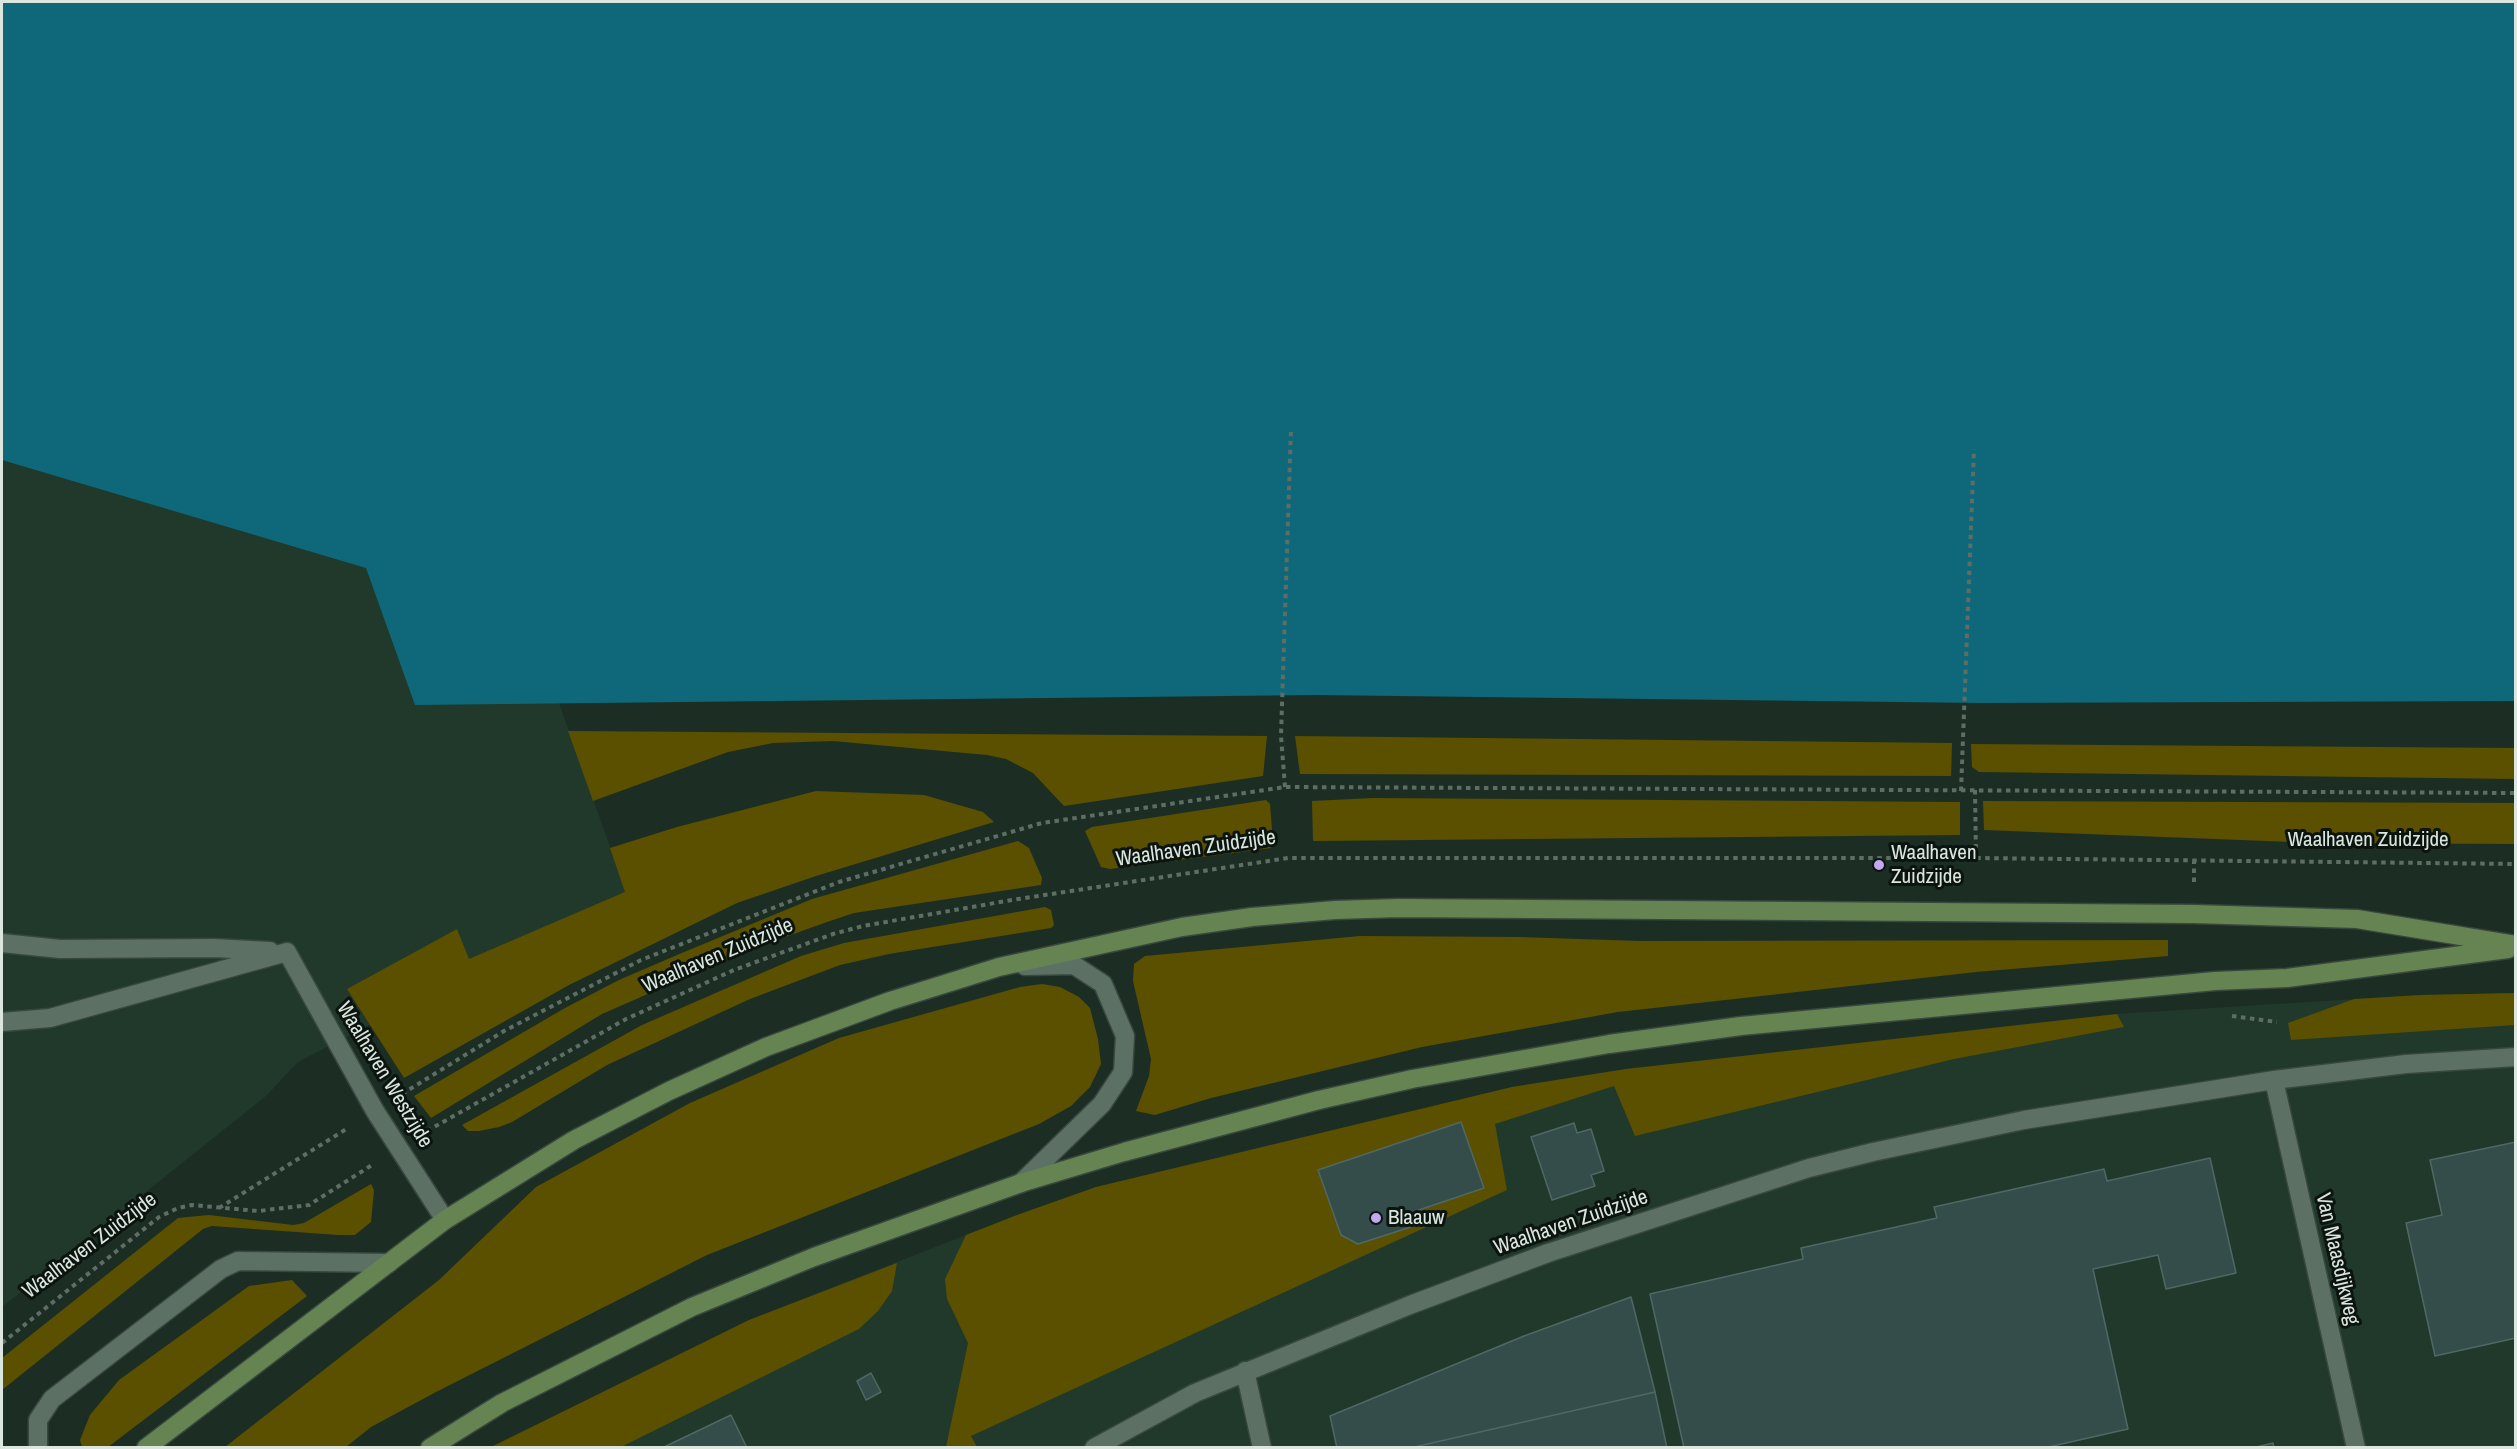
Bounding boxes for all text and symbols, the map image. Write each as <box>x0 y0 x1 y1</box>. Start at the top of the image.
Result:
street label: Waalhaven Zuidzijde <box>1114 825 1278 873</box>
street label: Waalhaven Zuidzijde <box>2287 827 2449 853</box>
place label: Waalhaven Zuidzijde <box>1891 840 1977 890</box>
marker: Waalhaven Zuidzijde <box>1872 858 1886 872</box>
street label: Waalhaven Zuidzijde <box>639 913 797 999</box>
street label: Waalhaven Westzijde <box>331 998 437 1152</box>
street label: Waalhaven Zuidzijde <box>1491 1185 1651 1261</box>
street label: Waalhaven Zuidzijde <box>18 1187 162 1305</box>
street label: Van Maasdijkweg <box>2310 1191 2364 1327</box>
place label: Blaauw <box>1388 1205 1444 1231</box>
marker: Blaauw <box>1369 1211 1383 1225</box>

